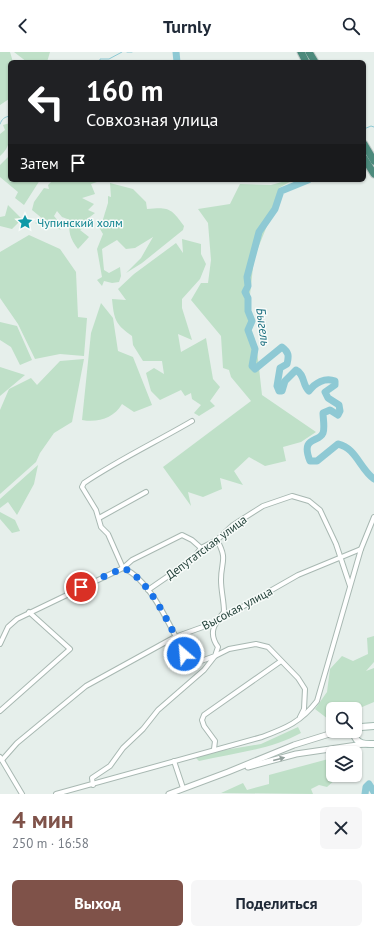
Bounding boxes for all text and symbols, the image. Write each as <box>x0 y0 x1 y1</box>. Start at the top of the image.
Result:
icon: back <box>12 15 34 37</box>
text: Turnly <box>163 15 211 38</box>
icon: search <box>340 15 362 37</box>
text: 160 m <box>86 72 163 109</box>
icon: left <box>20 76 72 128</box>
text: Совхозная улица <box>86 108 219 131</box>
icon: arrive <box>67 152 89 174</box>
text: Затем <box>20 154 59 173</box>
place icon: Чупинский холм <box>16 213 34 231</box>
place label: Чупинский холм <box>37 215 123 230</box>
water label: Быгель <box>252 307 274 347</box>
street label: Депутатская улица <box>162 512 250 582</box>
pin <box>64 570 98 604</box>
icon: arrive <box>70 576 92 598</box>
street label: Высокая улица <box>199 583 275 633</box>
position arrow <box>163 633 205 675</box>
map controls <box>326 702 362 782</box>
button: search <box>326 702 362 738</box>
button: layers <box>326 746 362 782</box>
one-way arrow <box>273 755 285 761</box>
text: 4 мин <box>12 804 74 835</box>
button: close <box>320 807 362 849</box>
text: 250 m · 16:58 <box>12 835 89 852</box>
button: Выход <box>12 880 183 926</box>
button: Поделиться <box>191 880 362 926</box>

